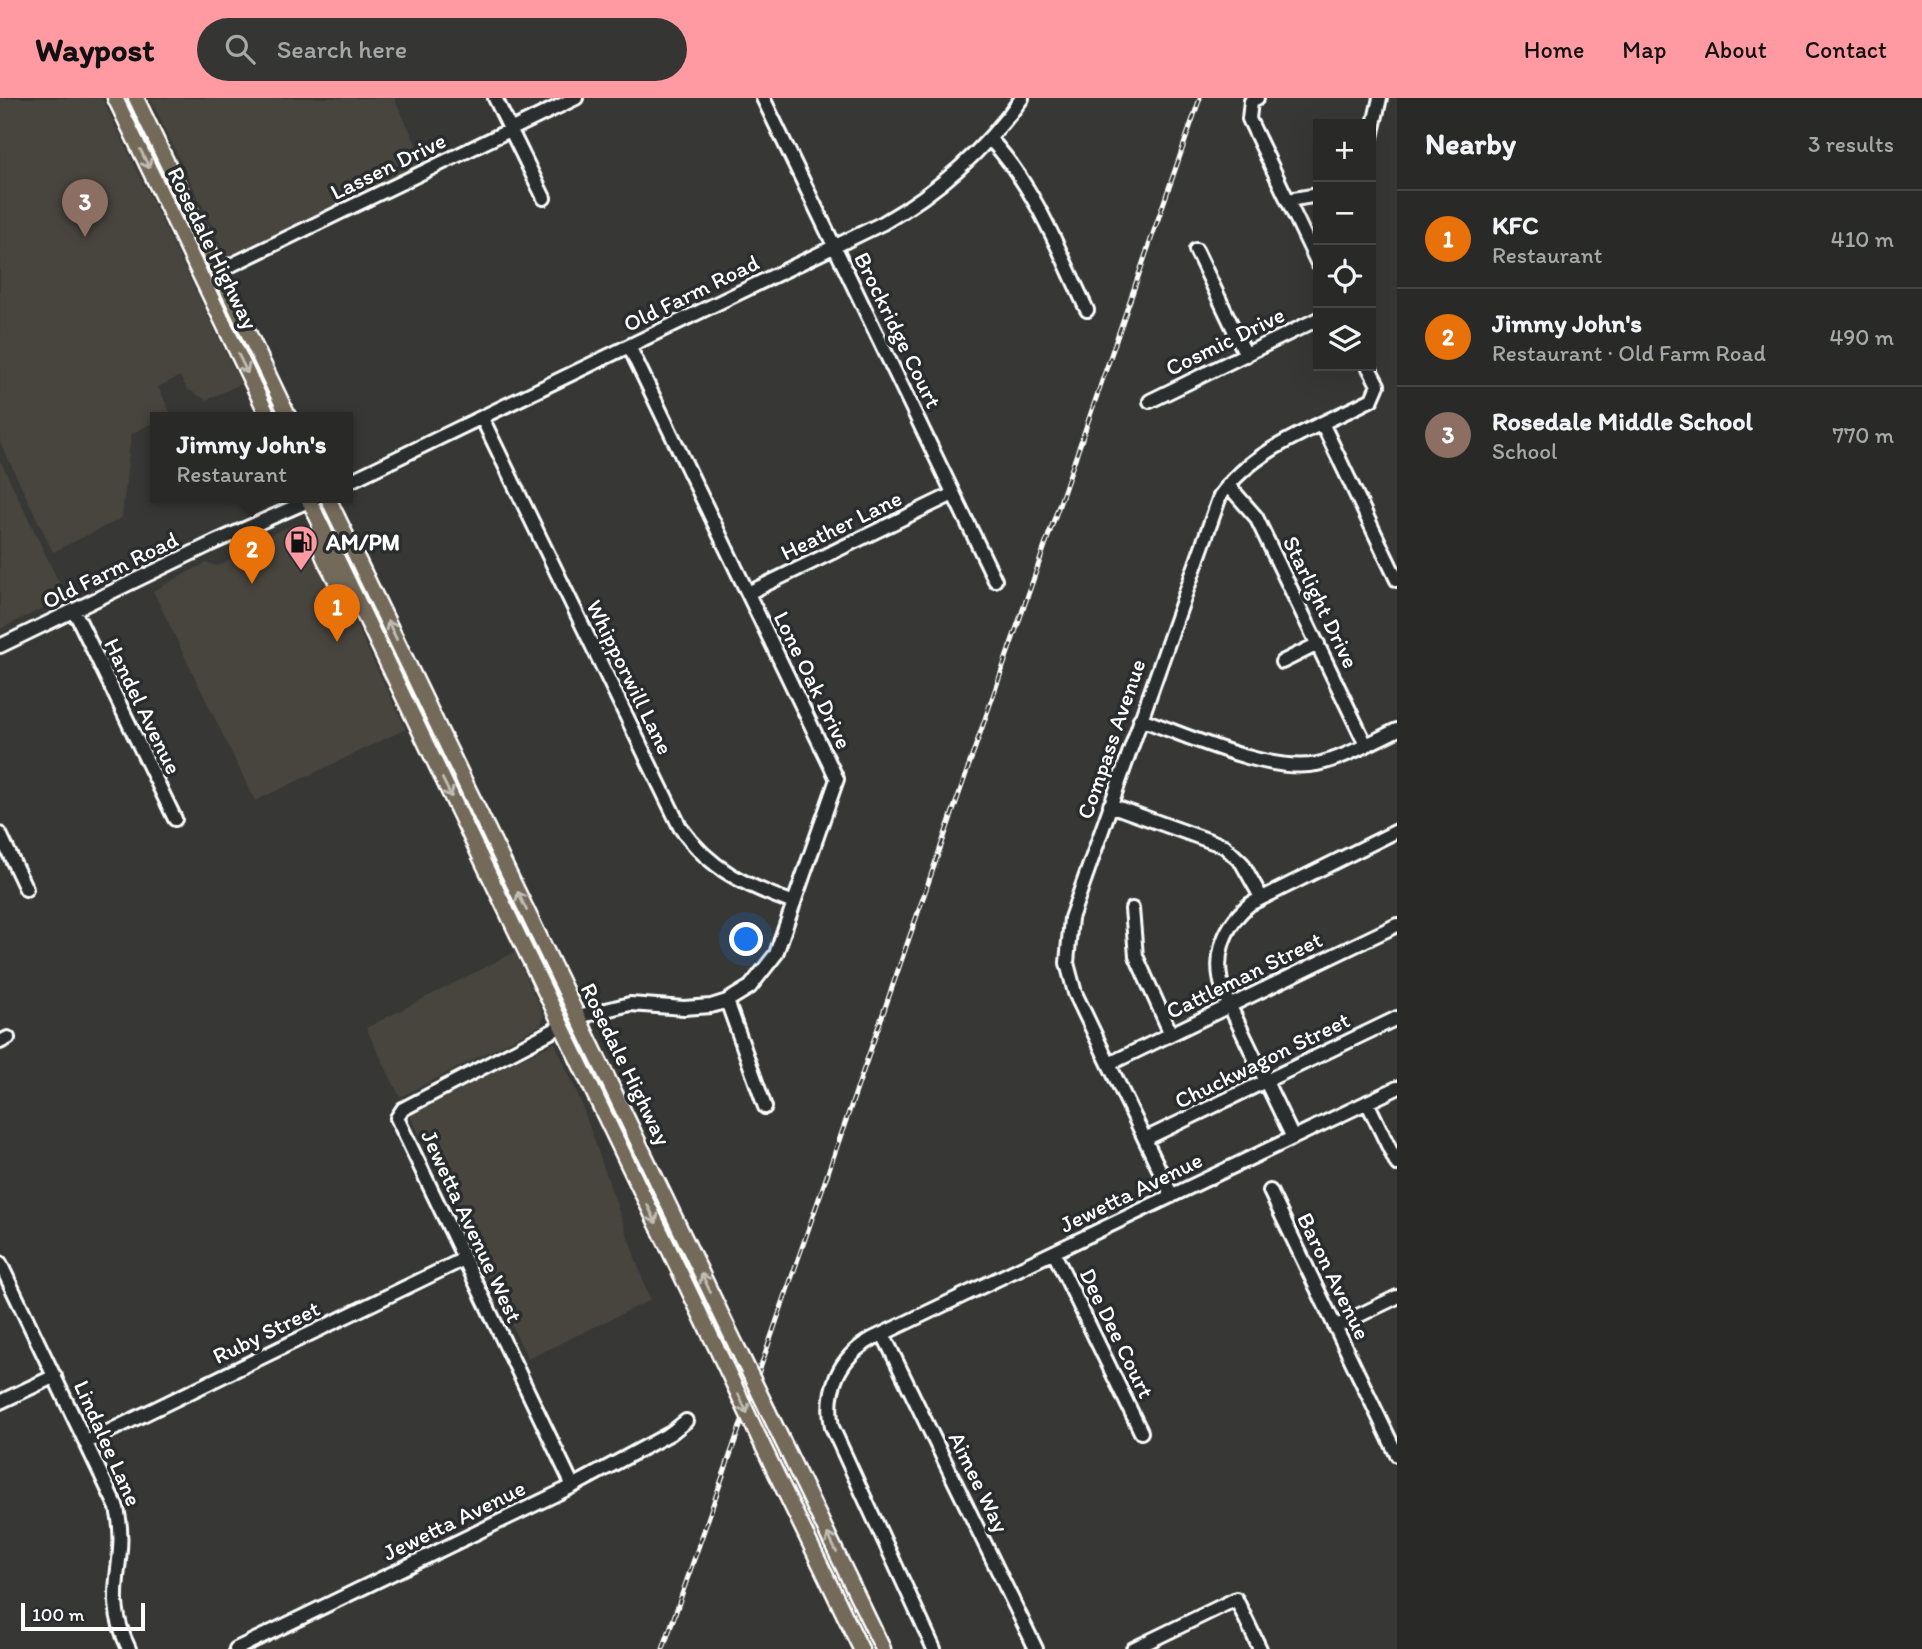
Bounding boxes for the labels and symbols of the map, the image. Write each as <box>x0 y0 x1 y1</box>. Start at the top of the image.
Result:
street label: Lassen Drive <box>326 126 450 206</box>
one-way arrow <box>139 149 152 170</box>
street label: Rosedale Highway <box>162 162 265 334</box>
pin: 3 <box>62 179 108 237</box>
street label: Brockridge Court <box>848 247 948 413</box>
street label: Old Farm Road <box>619 248 763 338</box>
street label: Cosmic Drive <box>1161 300 1289 382</box>
one-way arrow <box>237 353 251 374</box>
street label: Heather Lane <box>776 484 906 566</box>
fuel station icon: AM/PM <box>282 523 320 572</box>
street label: Old Farm Road <box>38 525 182 615</box>
pin: 2 <box>229 526 275 584</box>
place label: AM/PM <box>325 528 400 556</box>
street label: Starlight Drive <box>1277 531 1365 673</box>
pin: 1 <box>314 584 360 642</box>
street label: Whipporwill Lane <box>580 595 680 759</box>
street label: Lone Oak Drive <box>768 607 858 753</box>
one-way arrow <box>384 620 398 641</box>
street label: Handel Avenue <box>98 633 188 779</box>
street label: Compass Avenue <box>1071 655 1151 823</box>
one-way arrow <box>441 777 454 798</box>
one-way arrow <box>515 891 528 912</box>
your location <box>729 922 763 956</box>
street label: Cattleman Street <box>1161 925 1327 1025</box>
street label: Rosedale Highway <box>575 978 678 1150</box>
street label: Chuckwagon Street <box>1170 1005 1355 1115</box>
street label: Jewetta Avenue West <box>415 1125 529 1327</box>
street label: Jewetta Avenue <box>1055 1145 1207 1239</box>
one-way arrow <box>645 1203 659 1224</box>
street label: Baron Avenue <box>1291 1208 1377 1344</box>
street label: Dee Dee Court <box>1073 1263 1161 1403</box>
one-way arrow <box>698 1273 712 1294</box>
street label: Ruby Street <box>208 1294 325 1370</box>
street label: Lindalee Lane <box>68 1376 148 1510</box>
one-way arrow <box>736 1393 750 1414</box>
street label: Aimee Way <box>943 1427 1016 1537</box>
street label: Jewetta Avenue <box>378 1473 530 1567</box>
one-way arrow <box>824 1533 838 1554</box>
scale bar <box>21 1600 145 1632</box>

